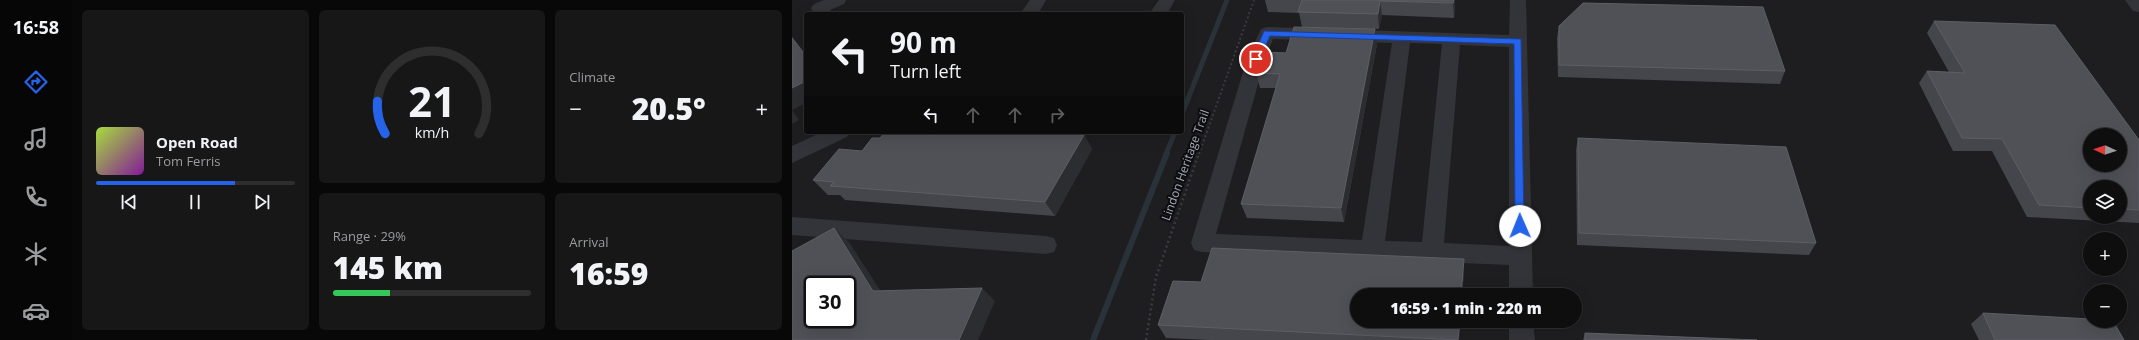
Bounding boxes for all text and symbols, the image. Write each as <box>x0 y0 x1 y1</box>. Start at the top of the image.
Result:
text: 16:58 <box>13 15 59 39</box>
text: 90 m <box>890 23 957 61</box>
icon: left <box>824 28 876 80</box>
pin <box>1239 42 1273 76</box>
icon: arrive <box>1245 48 1267 70</box>
text: Turn left <box>890 59 961 83</box>
icon: directions <box>22 68 50 96</box>
text: Climate <box>569 68 615 86</box>
text: 21 <box>408 73 456 129</box>
text: 20.5° <box>632 88 706 129</box>
text: − <box>569 93 582 123</box>
text: + <box>755 93 768 123</box>
icon: left <box>920 104 942 126</box>
icon: ahead <box>962 104 984 126</box>
icon: ahead <box>1004 104 1026 126</box>
icon: right <box>1046 104 1068 126</box>
street label: Lindon Heritage Trail <box>1157 107 1213 223</box>
text: km/h <box>415 123 449 142</box>
icon: music <box>22 125 50 153</box>
north arrow <box>2083 128 2127 172</box>
map controls <box>2083 128 2127 328</box>
text: Open Road <box>156 132 238 152</box>
text: Tom Ferris <box>156 152 221 170</box>
button: layers <box>2083 180 2127 224</box>
icon: phone <box>22 183 50 211</box>
icon: previous <box>118 191 140 213</box>
icon: pause <box>184 191 206 213</box>
icon: next <box>251 191 273 213</box>
position arrow <box>1499 205 1541 247</box>
text: Range · 29% <box>333 227 406 245</box>
button: + <box>2083 232 2127 276</box>
text: Arrival <box>569 233 608 251</box>
icon: climate <box>22 240 50 268</box>
text: 145 km <box>333 247 443 288</box>
text: 16:59 <box>569 253 648 294</box>
speed limit sign: 30 <box>804 276 856 328</box>
button: − <box>2083 284 2127 328</box>
icon: car <box>22 297 50 325</box>
text: 16:59 · 1 min · 220 m <box>1390 298 1542 318</box>

